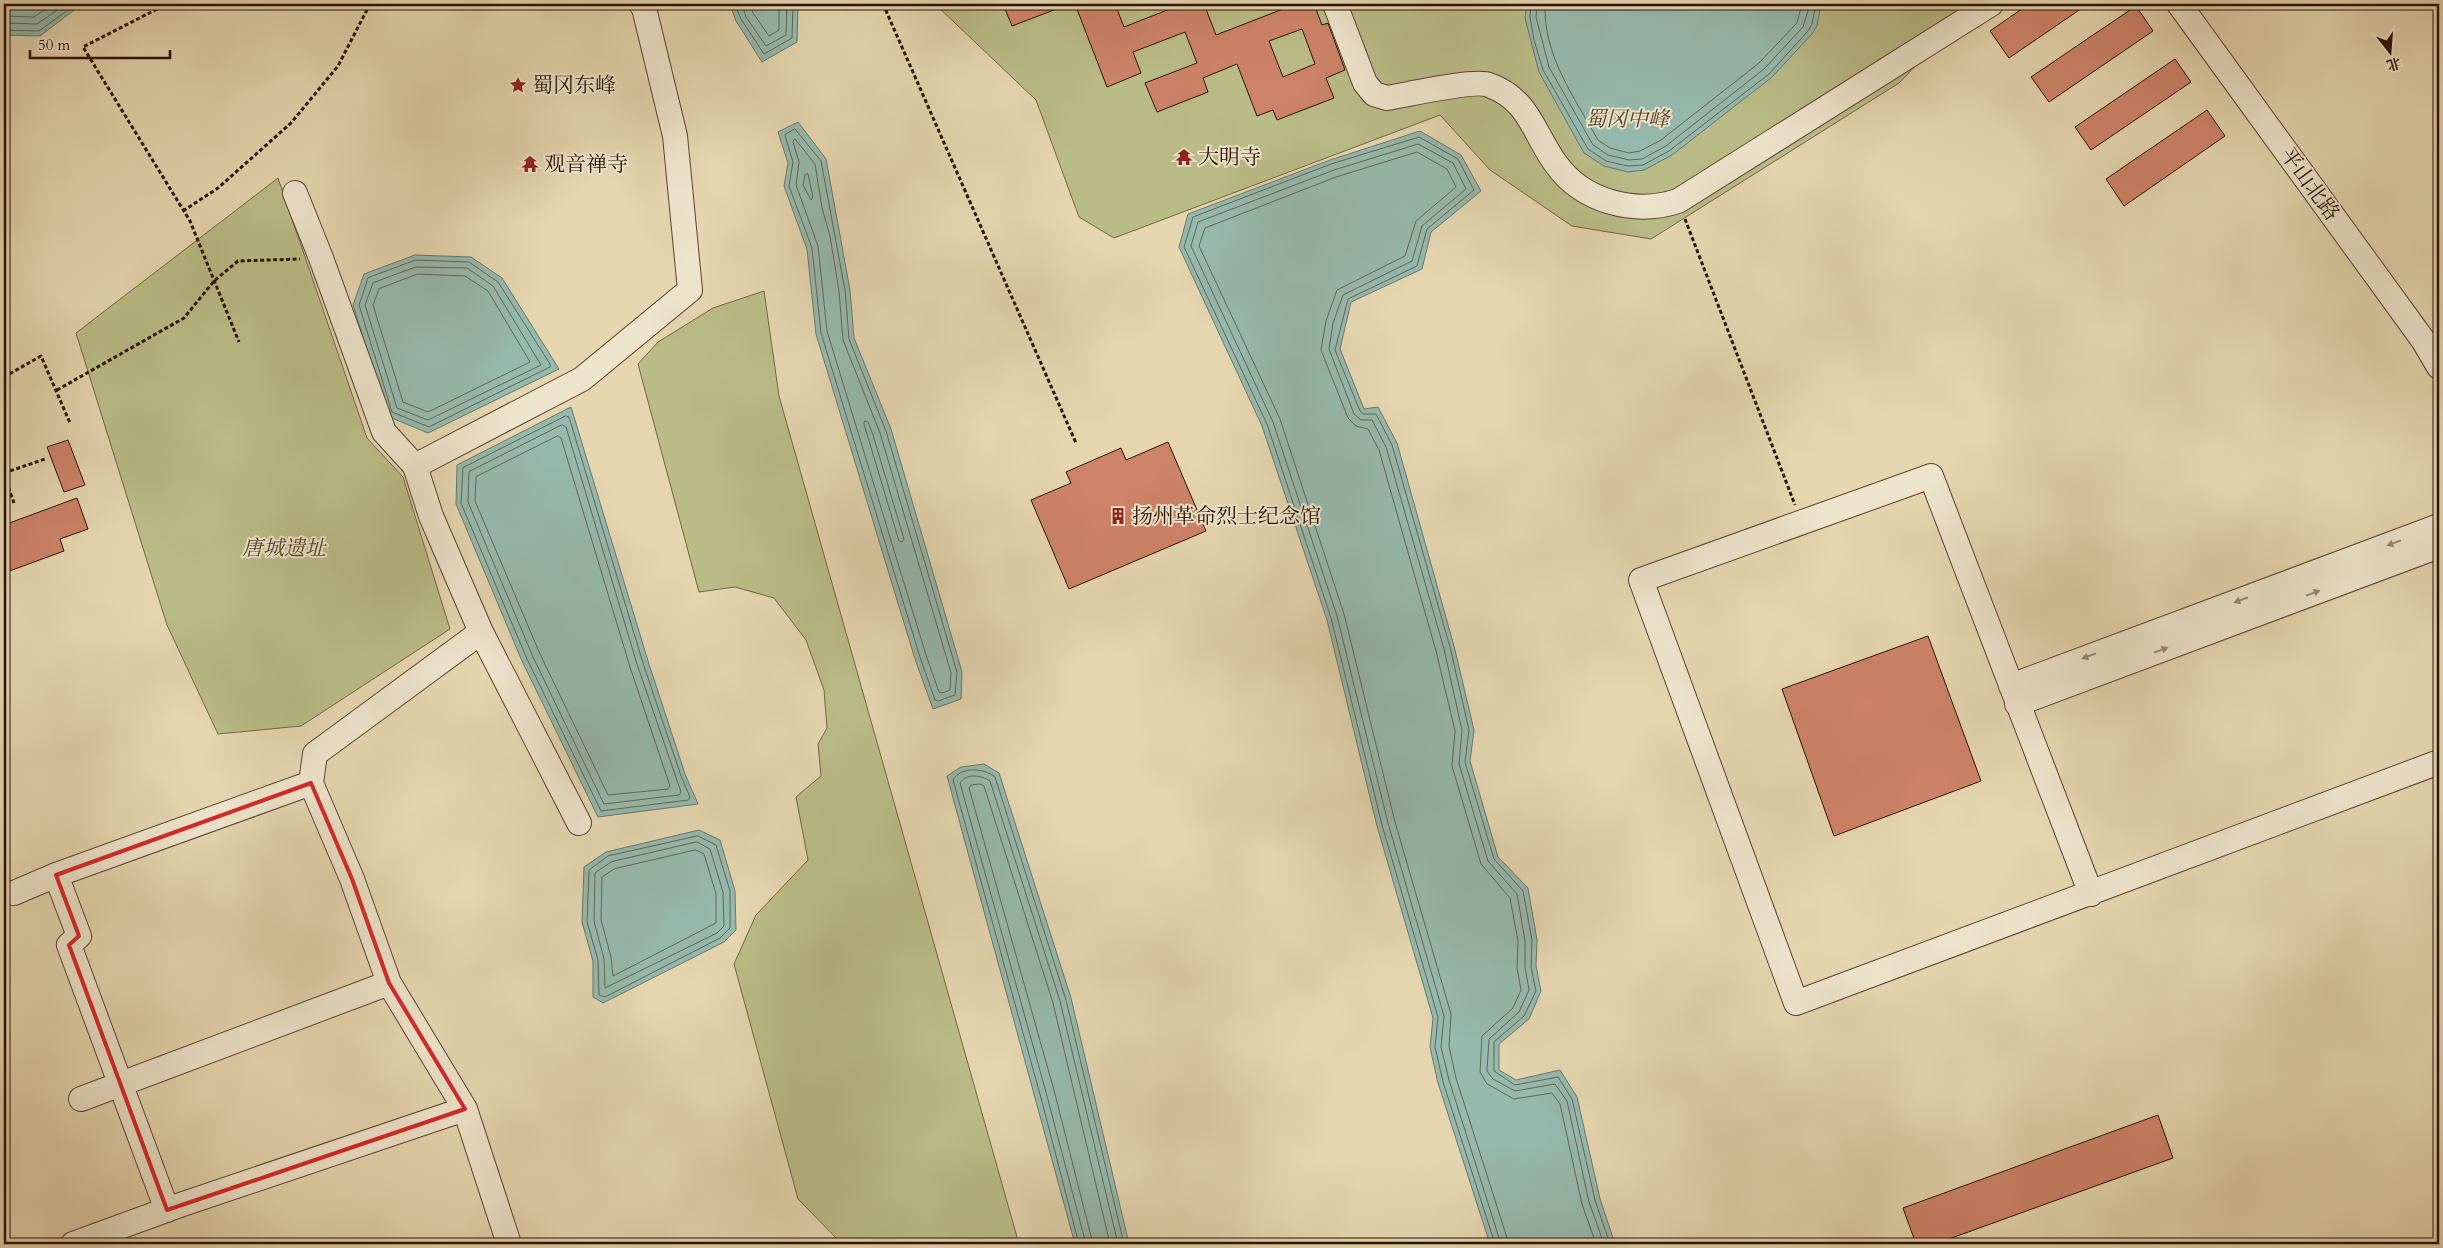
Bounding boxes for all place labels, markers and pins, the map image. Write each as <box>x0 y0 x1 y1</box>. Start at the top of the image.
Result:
place label: 蜀冈东峰 <box>532 71 616 100</box>
place icon: 蜀冈东峰 <box>508 75 528 95</box>
place label: 大明寺 <box>1198 143 1261 172</box>
temple icon: 大明寺 <box>1174 147 1194 167</box>
place label: 观音禅寺 <box>544 150 628 179</box>
temple icon: 观音禅寺 <box>520 154 540 174</box>
place label: 扬州革命烈士纪念馆 <box>1132 502 1321 531</box>
building icon: 扬州革命烈士纪念馆 <box>1108 506 1128 526</box>

